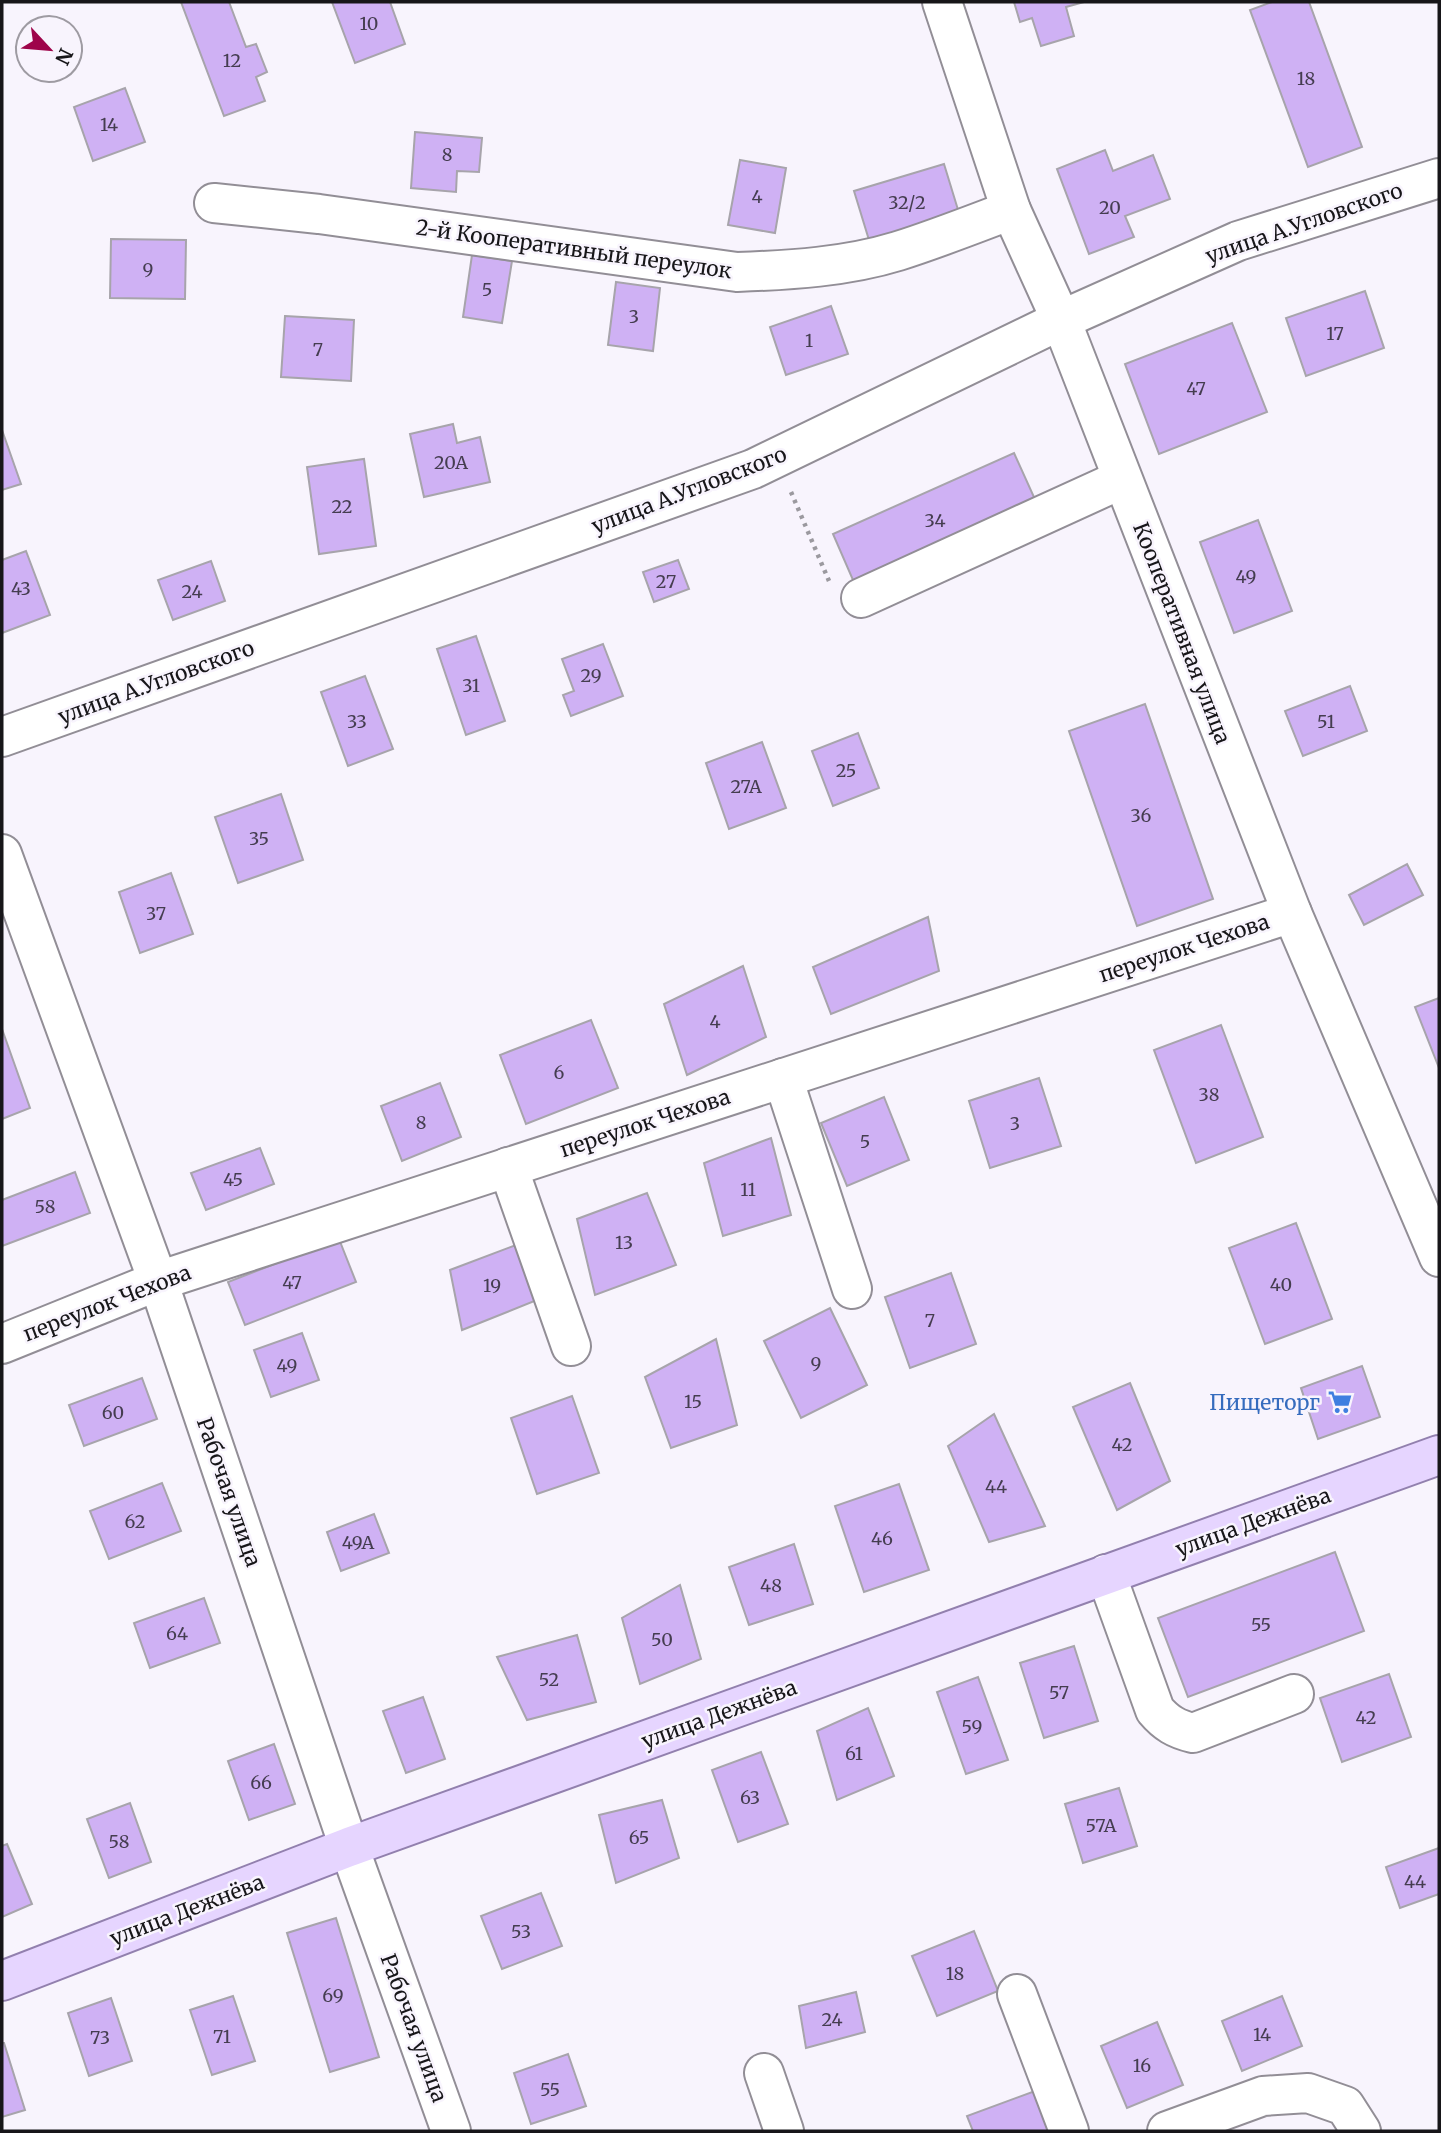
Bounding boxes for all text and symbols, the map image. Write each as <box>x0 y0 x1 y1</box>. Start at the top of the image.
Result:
house number: 10 <box>360 12 378 35</box>
north arrow <box>14 14 84 84</box>
text: N <box>50 44 78 68</box>
house number: 12 <box>223 49 241 72</box>
house number: 18 <box>1297 67 1315 90</box>
house number: 14 <box>100 113 118 136</box>
house number: 8 <box>442 143 452 166</box>
street label: улица А.Угловского <box>1202 177 1406 269</box>
house number: 4 <box>751 185 763 208</box>
house number: 32/2 <box>888 191 926 214</box>
house number: 20 <box>1099 196 1121 219</box>
street label: 2-й Кооперативный переулок <box>414 213 734 285</box>
house number: 9 <box>143 258 153 281</box>
house number: 5 <box>482 278 492 301</box>
house number: 3 <box>629 305 639 328</box>
house number: 17 <box>1326 322 1344 345</box>
house number: 1 <box>805 329 813 352</box>
house number: 7 <box>313 338 323 361</box>
house number: 47 <box>1186 377 1206 400</box>
street label: улица А.Угловского <box>588 440 790 540</box>
house number: 20А <box>434 451 468 474</box>
house number: 22 <box>331 495 353 518</box>
house number: 34 <box>924 509 946 532</box>
street label: Кооперативная улица <box>1127 518 1237 748</box>
house number: 49 <box>1236 565 1256 588</box>
house number: 27 <box>656 570 676 593</box>
house number: 43 <box>11 577 31 600</box>
house number: 24 <box>181 580 203 603</box>
street label: улица А.Угловского <box>54 634 258 730</box>
house number: 29 <box>580 664 602 687</box>
house number: 31 <box>462 674 480 697</box>
house number: 33 <box>347 710 367 733</box>
house number: 51 <box>1317 710 1335 733</box>
house number: 25 <box>836 759 856 782</box>
house number: 27А <box>730 775 762 798</box>
house number: 36 <box>1131 804 1152 827</box>
house number: 35 <box>249 827 269 850</box>
house number: 37 <box>146 902 166 925</box>
street label: переулок Чехова <box>1095 908 1273 988</box>
house number: 4 <box>709 1010 721 1033</box>
house number: 6 <box>554 1061 565 1084</box>
street label: переулок Чехова <box>556 1083 734 1163</box>
house number: 38 <box>1199 1083 1219 1106</box>
house number: 8 <box>416 1111 426 1134</box>
house number: 3 <box>1010 1112 1020 1135</box>
house number: 5 <box>860 1130 870 1153</box>
house number: 45 <box>223 1168 243 1191</box>
house number: 11 <box>740 1178 756 1201</box>
house number: 58 <box>35 1195 55 1218</box>
house number: 13 <box>615 1231 633 1254</box>
street label: переулок Чехова <box>19 1259 195 1347</box>
house number: 47 <box>282 1271 302 1294</box>
house number: 40 <box>1270 1273 1292 1296</box>
house number: 19 <box>483 1274 501 1297</box>
house number: 7 <box>925 1309 935 1332</box>
house number: 9 <box>811 1352 821 1375</box>
house number: 49 <box>277 1354 297 1377</box>
supermarket icon: Пищеторг <box>1326 1388 1354 1416</box>
place label: Пищеторг <box>1209 1389 1320 1416</box>
house number: 15 <box>684 1390 702 1413</box>
house number: 60 <box>102 1401 124 1424</box>
street label: Рабочая улица <box>191 1414 267 1570</box>
house number: 42 <box>1112 1433 1132 1456</box>
house number: 44 <box>985 1475 1007 1498</box>
street label: улица Дежнёва <box>1172 1481 1334 1563</box>
house number: 62 <box>125 1510 145 1533</box>
house number: 46 <box>871 1527 893 1550</box>
house number: 49А <box>342 1531 375 1554</box>
house number: 48 <box>760 1574 782 1597</box>
house number: 55 <box>1251 1613 1271 1636</box>
house number: 64 <box>166 1622 188 1645</box>
house number: 50 <box>651 1628 673 1651</box>
house number: 52 <box>539 1668 559 1691</box>
street label: улица Дежнёва <box>638 1673 800 1755</box>
house number: 57 <box>1049 1681 1069 1704</box>
house number: 42 <box>1356 1706 1376 1729</box>
house number: 59 <box>962 1715 982 1738</box>
house number: 61 <box>845 1742 863 1765</box>
house number: 66 <box>250 1771 272 1794</box>
house number: 63 <box>740 1786 760 1809</box>
house number: 57А <box>1086 1814 1117 1837</box>
house number: 65 <box>629 1826 649 1849</box>
house number: 58 <box>109 1830 129 1853</box>
street label: улица Дежнёва <box>106 1868 268 1952</box>
house number: 44 <box>1404 1870 1426 1893</box>
house number: 53 <box>511 1920 531 1943</box>
street label: Рабочая улица <box>375 1950 453 2106</box>
house number: 18 <box>946 1962 964 1985</box>
house number: 69 <box>322 1984 344 2007</box>
house number: 24 <box>821 2008 843 2031</box>
house number: 14 <box>1253 2023 1271 2046</box>
house number: 71 <box>213 2025 231 2048</box>
house number: 73 <box>90 2026 110 2049</box>
house number: 16 <box>1133 2054 1151 2077</box>
house number: 55 <box>540 2078 560 2101</box>

